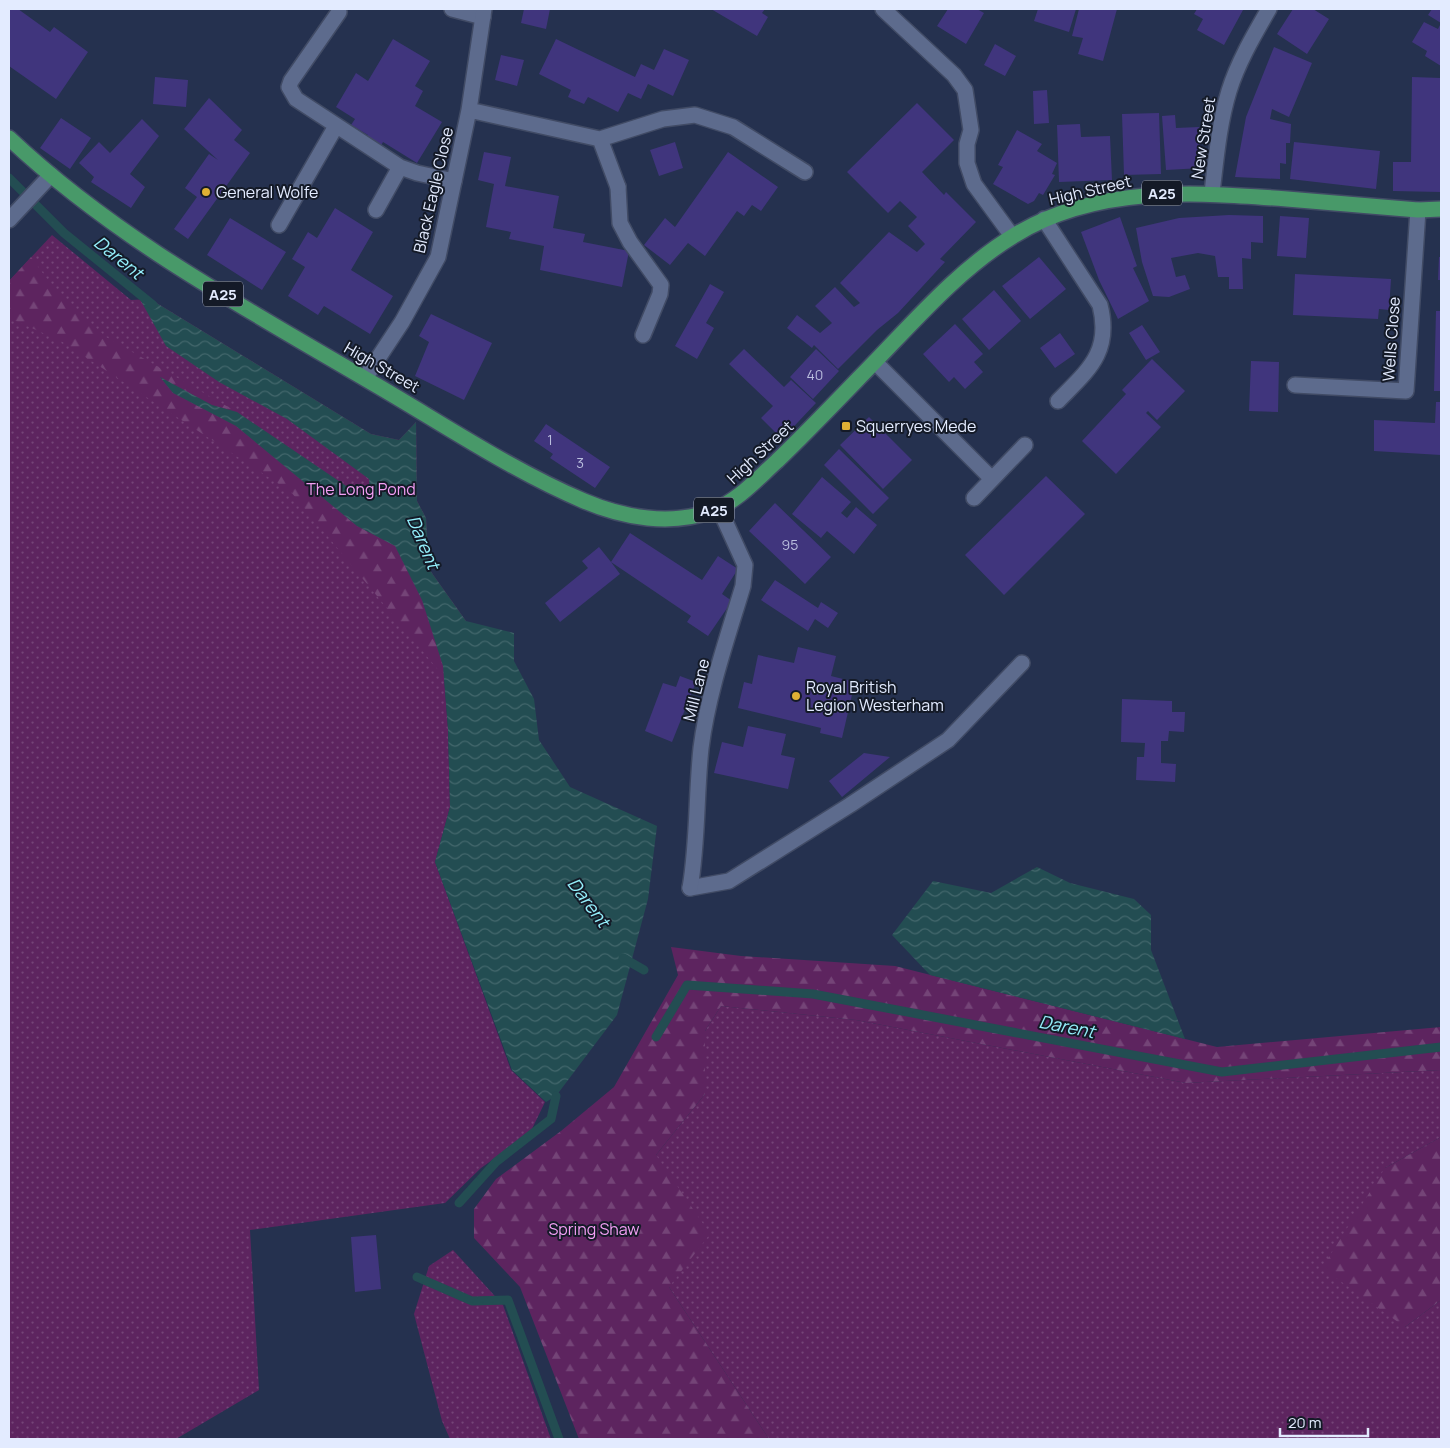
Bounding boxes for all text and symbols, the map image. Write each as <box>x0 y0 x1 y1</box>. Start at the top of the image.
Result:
street label: New Street <box>1186 96 1220 180</box>
street label: Black Eagle Close <box>408 125 458 255</box>
street label: High Street <box>1047 170 1133 210</box>
road number: A25 <box>1142 180 1182 206</box>
place label: General Wolfe <box>216 181 318 203</box>
marker: General Wolfe <box>200 186 212 198</box>
water label: Darent <box>89 230 150 285</box>
road number: A25 <box>203 282 243 306</box>
street label: Wells Close <box>1377 296 1405 382</box>
street label: High Street <box>340 337 424 397</box>
house number: 40 <box>807 365 823 384</box>
street label: High Street <box>722 415 798 489</box>
place label: Squerryes Mede <box>856 415 976 437</box>
marker: Squerryes Mede <box>840 420 852 432</box>
house number: 1 <box>547 430 553 449</box>
house number: 3 <box>576 453 584 472</box>
park label: The Long Pond <box>306 478 416 500</box>
road number: A25 <box>694 498 734 522</box>
water label: Darent <box>402 511 447 574</box>
house number: 95 <box>782 535 798 554</box>
street label: Mill Lane <box>678 656 714 724</box>
place label: Royal British Legion Westerham <box>806 676 944 716</box>
marker: Royal British Legion Westerham <box>790 690 802 702</box>
water label: Darent <box>562 872 617 933</box>
water label: Darent <box>1037 1009 1099 1044</box>
park label: Spring Shaw <box>548 1218 640 1240</box>
scale bar <box>1280 1406 1368 1438</box>
text: 20 m <box>1288 1412 1321 1433</box>

